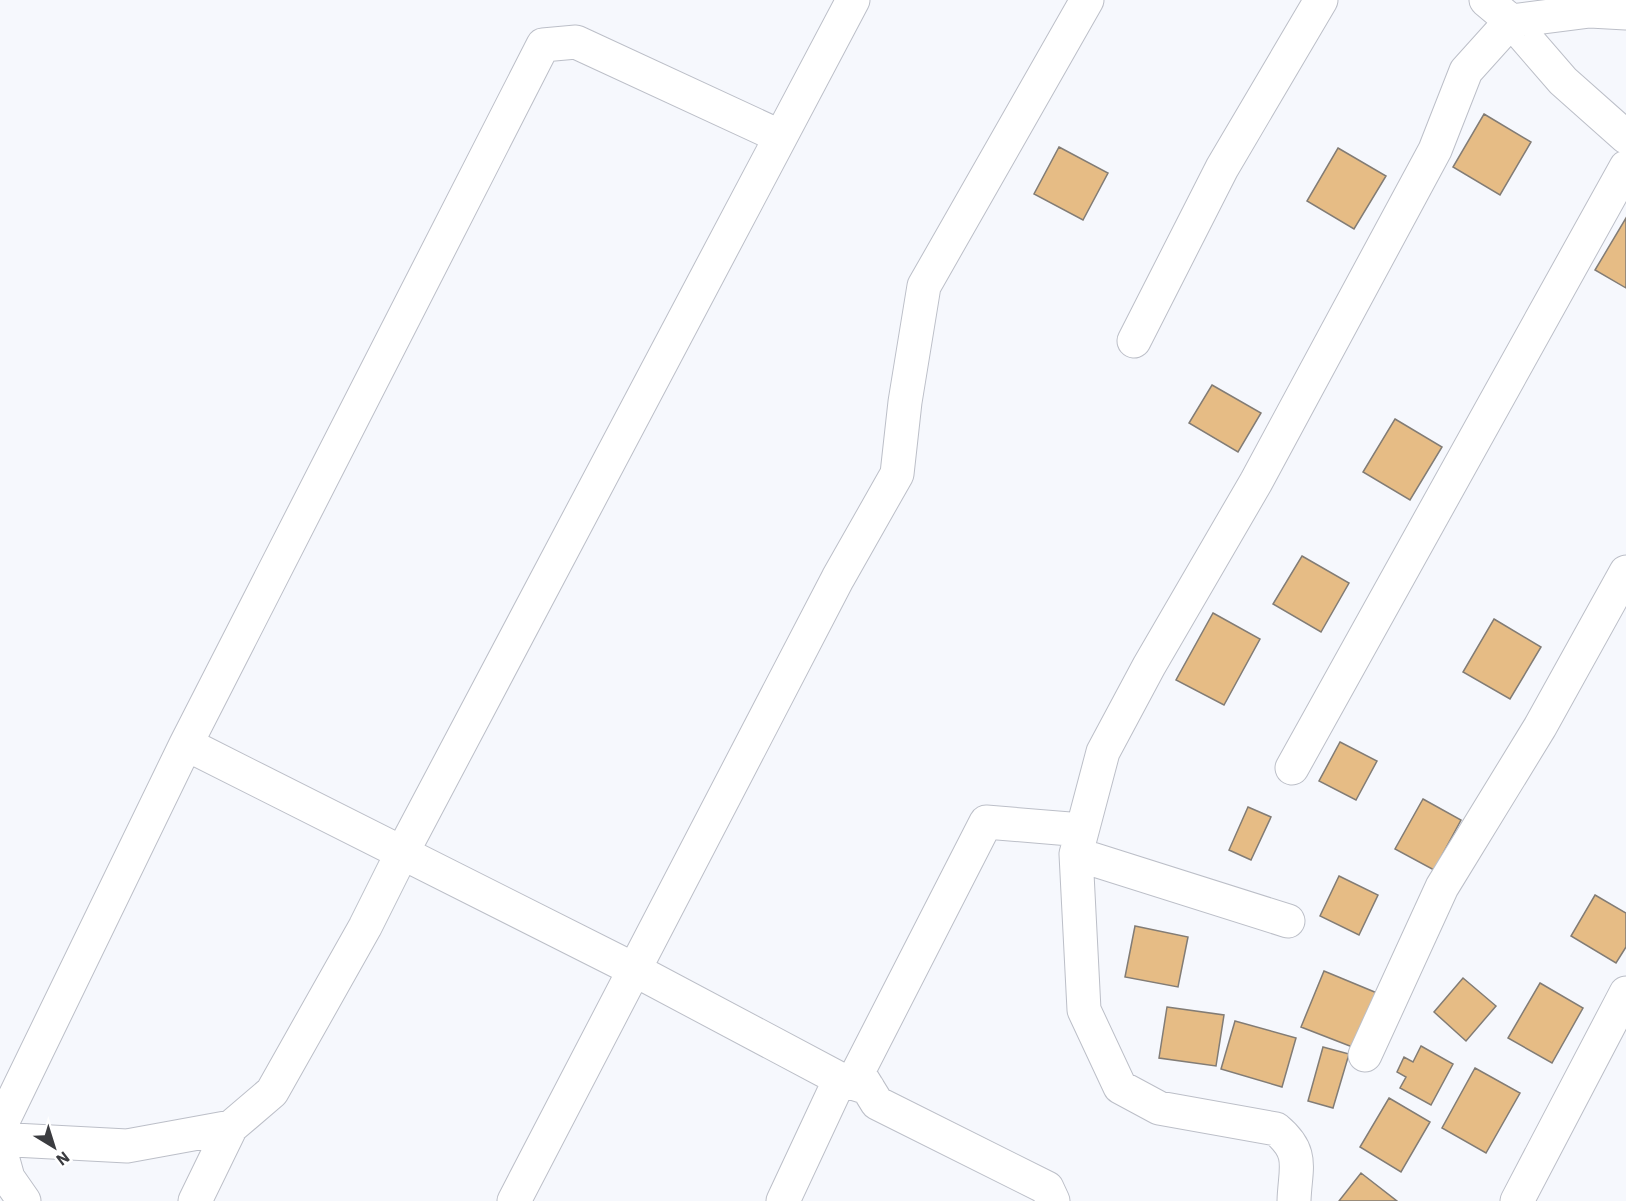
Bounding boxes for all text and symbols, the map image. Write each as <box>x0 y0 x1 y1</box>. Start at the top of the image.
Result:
north arrow <box>24 1117 84 1177</box>
text: N <box>53 1147 74 1170</box>

